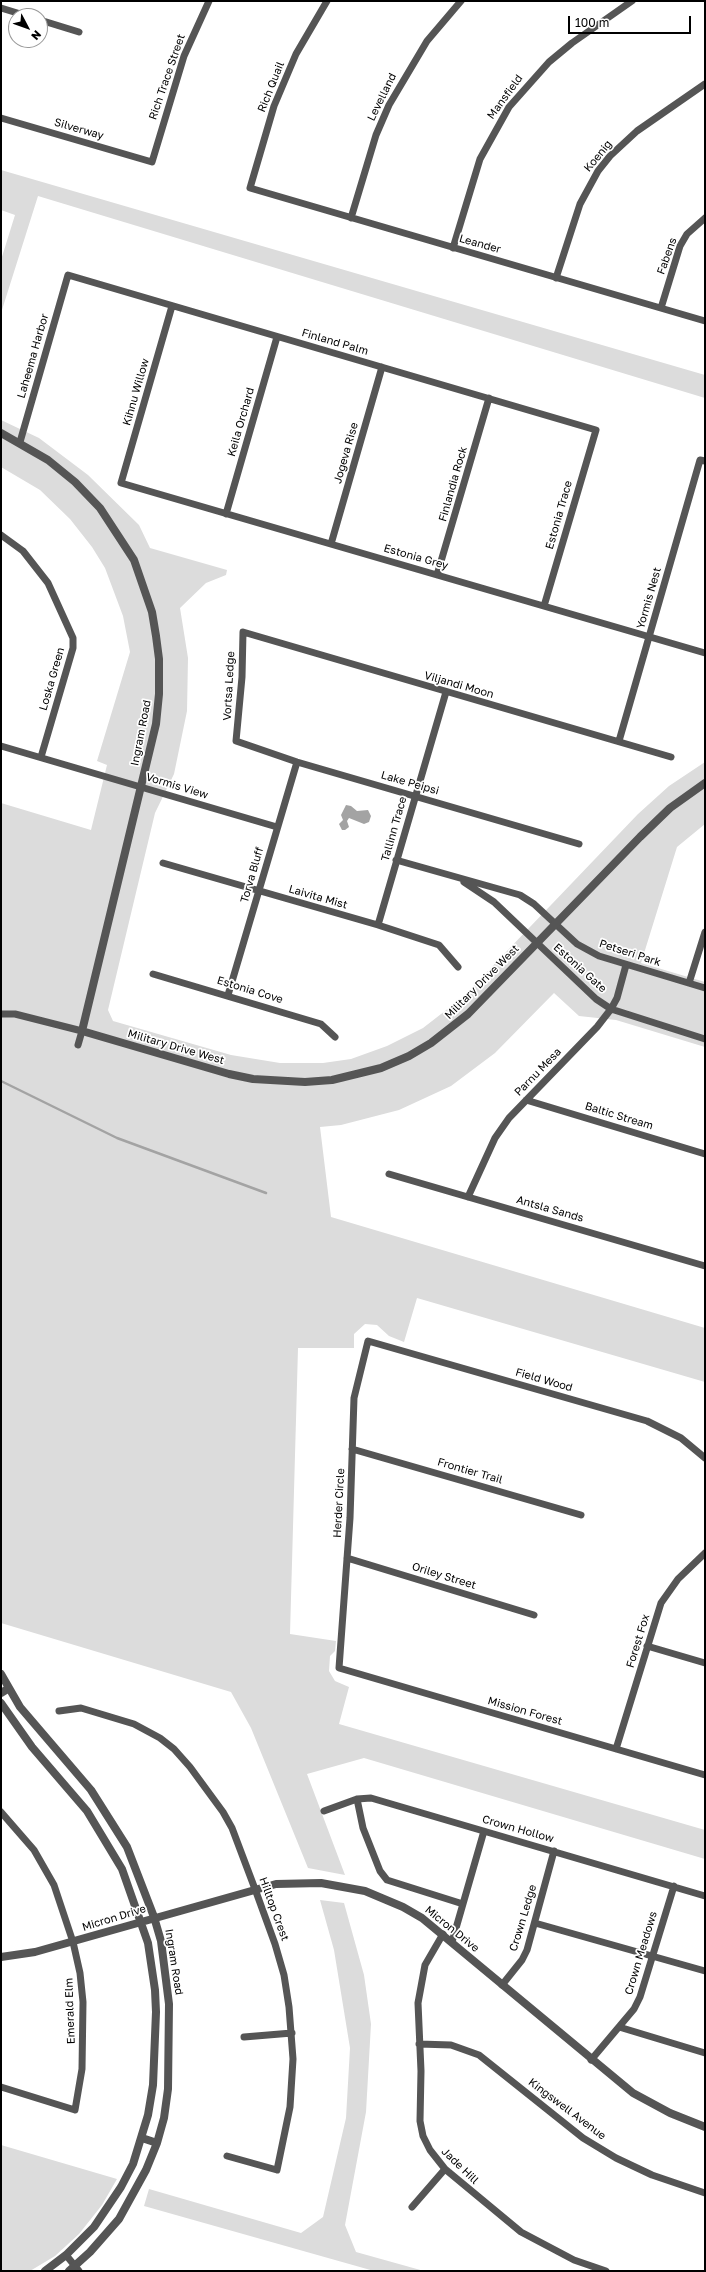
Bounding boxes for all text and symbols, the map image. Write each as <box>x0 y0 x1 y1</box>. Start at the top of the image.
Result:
north arrow <box>8 8 48 48</box>
scale bar <box>570 8 693 34</box>
text: 100 m <box>575 15 609 30</box>
text: N <box>29 28 44 43</box>
street label: Rich Trace Street <box>146 32 188 122</box>
street label: Rich Quail <box>255 60 287 114</box>
street label: Levelland <box>365 71 399 123</box>
street label: Mansfield <box>484 72 526 122</box>
street label: Silverway <box>53 116 105 142</box>
street label: Koenig <box>581 138 615 174</box>
street label: Leander <box>458 232 502 256</box>
street label: Fabens <box>654 236 680 276</box>
street label: Laheema Harbor <box>15 312 51 400</box>
street label: Finland Palm <box>300 326 370 358</box>
street label: Kihnu Willow <box>120 357 152 427</box>
street label: Keila Orchard <box>225 386 257 458</box>
street label: Jogeva Rise <box>331 421 361 485</box>
street label: Finlandia Rock <box>436 445 470 523</box>
street label: Estonia Trace <box>543 479 575 551</box>
street label: Estonia Grey <box>382 541 450 573</box>
street label: Yormis Nest <box>634 566 664 630</box>
street label: Loska Green <box>37 646 67 712</box>
street label: Vortsa Ledge <box>221 651 237 721</box>
street label: Viljandi Moon <box>423 669 495 701</box>
street label: Ingram Road <box>128 699 154 767</box>
street label: Lake Peipsi <box>379 768 441 798</box>
street label: Vormis View <box>144 770 210 802</box>
street label: Tallinn Trace <box>378 795 410 863</box>
street label: Torva Bluff <box>238 846 266 904</box>
street label: Laivita Mist <box>287 882 349 912</box>
street label: Petseri Park <box>598 937 662 969</box>
street label: Estonia Gate <box>551 941 609 995</box>
street label: Military Drive West <box>442 942 522 1022</box>
street label: Estonia Cove <box>215 974 285 1006</box>
street label: Military Drive West <box>126 1027 226 1067</box>
street label: Parnu Mesa <box>512 1045 564 1099</box>
street label: Baltic Stream <box>583 1099 655 1133</box>
street label: Antsla Sands <box>515 1193 585 1225</box>
street label: Field Wood <box>514 1366 574 1394</box>
street label: Frontier Trail <box>436 1455 504 1487</box>
street label: Herder Circle <box>331 1468 347 1538</box>
street label: Oriley Street <box>410 1560 478 1592</box>
street label: Forest Fox <box>624 1613 652 1669</box>
street label: Mission Forest <box>486 1694 564 1728</box>
street label: Crown Hollow <box>481 1812 555 1846</box>
street label: Hilltop Crest <box>256 1875 292 1943</box>
street label: Crown Ledge <box>507 1883 539 1953</box>
street label: Micron Drive <box>81 1902 147 1934</box>
street label: Micron Drive <box>422 1903 482 1955</box>
street label: Crown Meadows <box>622 1910 660 1996</box>
street label: Ingram Road <box>162 1928 186 1996</box>
street label: Emerald Elm <box>62 1978 78 2044</box>
street label: Kingswell Avenue <box>526 2076 608 2142</box>
street label: Jade Hill <box>439 2145 481 2187</box>

